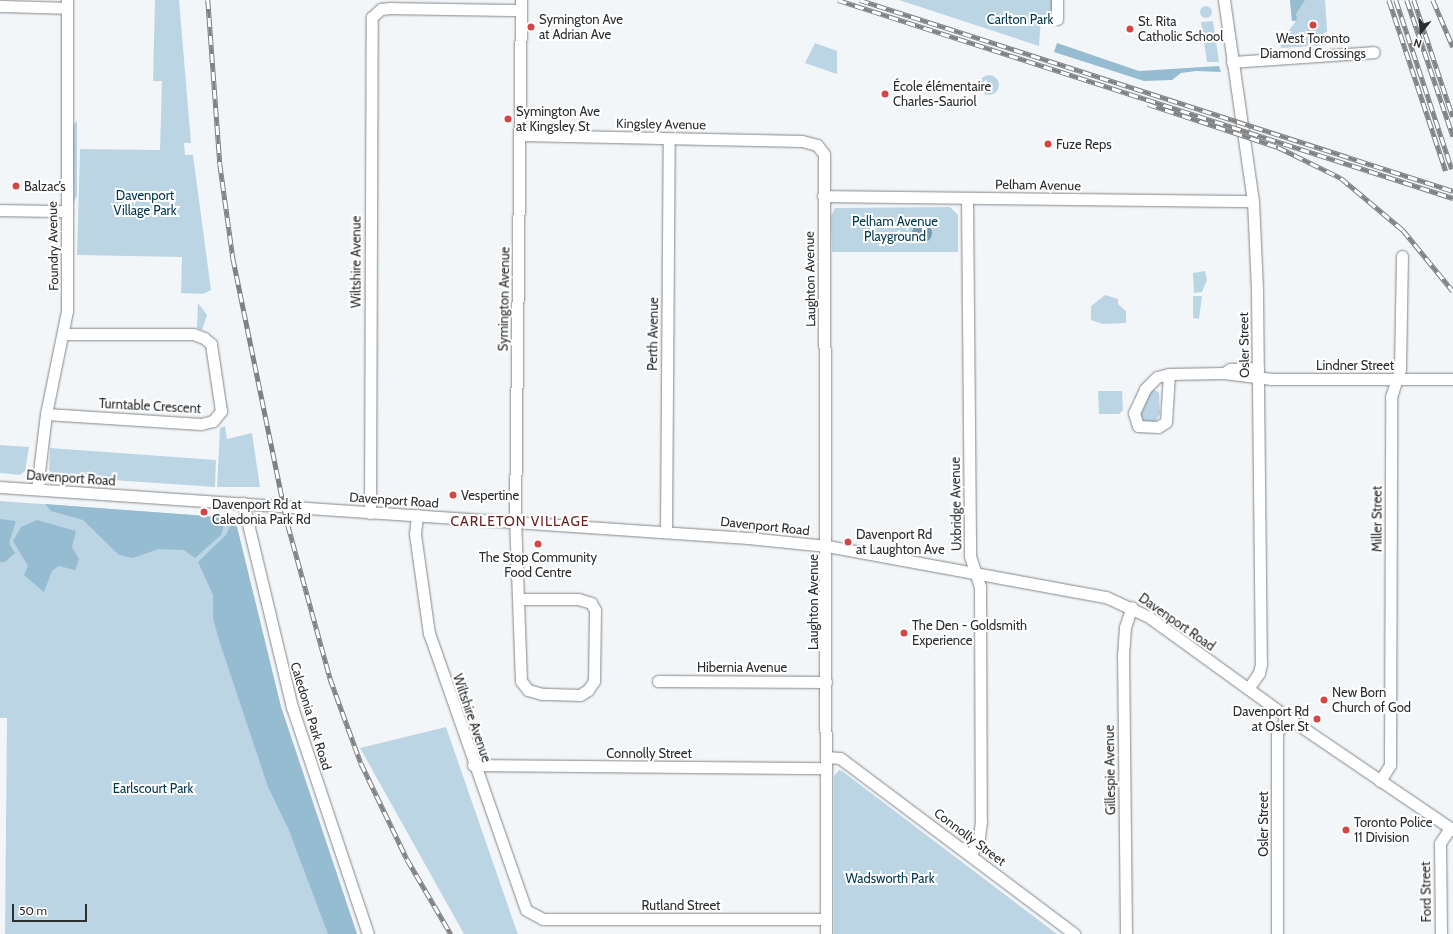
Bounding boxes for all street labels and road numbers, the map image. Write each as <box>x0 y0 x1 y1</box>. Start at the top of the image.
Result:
street label: Kingsley Avenue <box>616 115 706 133</box>
street label: Pelham Avenue <box>995 176 1081 194</box>
street label: Foundry Avenue <box>44 201 62 291</box>
street label: Wiltshire Avenue <box>348 216 364 308</box>
street label: Laughton Avenue <box>801 231 819 327</box>
street label: Symington Avenue <box>495 247 513 351</box>
street label: Perth Avenue <box>645 297 661 371</box>
street label: Osler Street <box>1236 312 1252 378</box>
street label: Lindner Street <box>1316 357 1394 373</box>
street label: Turntable Crescent <box>99 396 201 416</box>
street label: Uxbridge Avenue <box>947 457 965 551</box>
street label: Davenport Road <box>26 467 116 489</box>
street label: Miller Street <box>1369 486 1385 552</box>
street label: Davenport Road <box>349 489 439 511</box>
street label: Davenport Road <box>720 514 810 538</box>
street label: Laughton Avenue <box>805 554 821 650</box>
street label: Davenport Road <box>1136 590 1218 654</box>
street label: Hibernia Avenue <box>697 659 787 675</box>
street label: Caledonia Park Road <box>287 660 335 772</box>
street label: Wiltshire Avenue <box>450 672 494 764</box>
street label: Gillespie Avenue <box>1101 725 1119 815</box>
street label: Connolly Street <box>606 745 692 761</box>
street label: Osler Street <box>1255 791 1271 857</box>
street label: Connolly Street <box>931 805 1009 869</box>
street label: Ford Street <box>1418 861 1434 923</box>
street label: Rutland Street <box>641 897 721 913</box>

